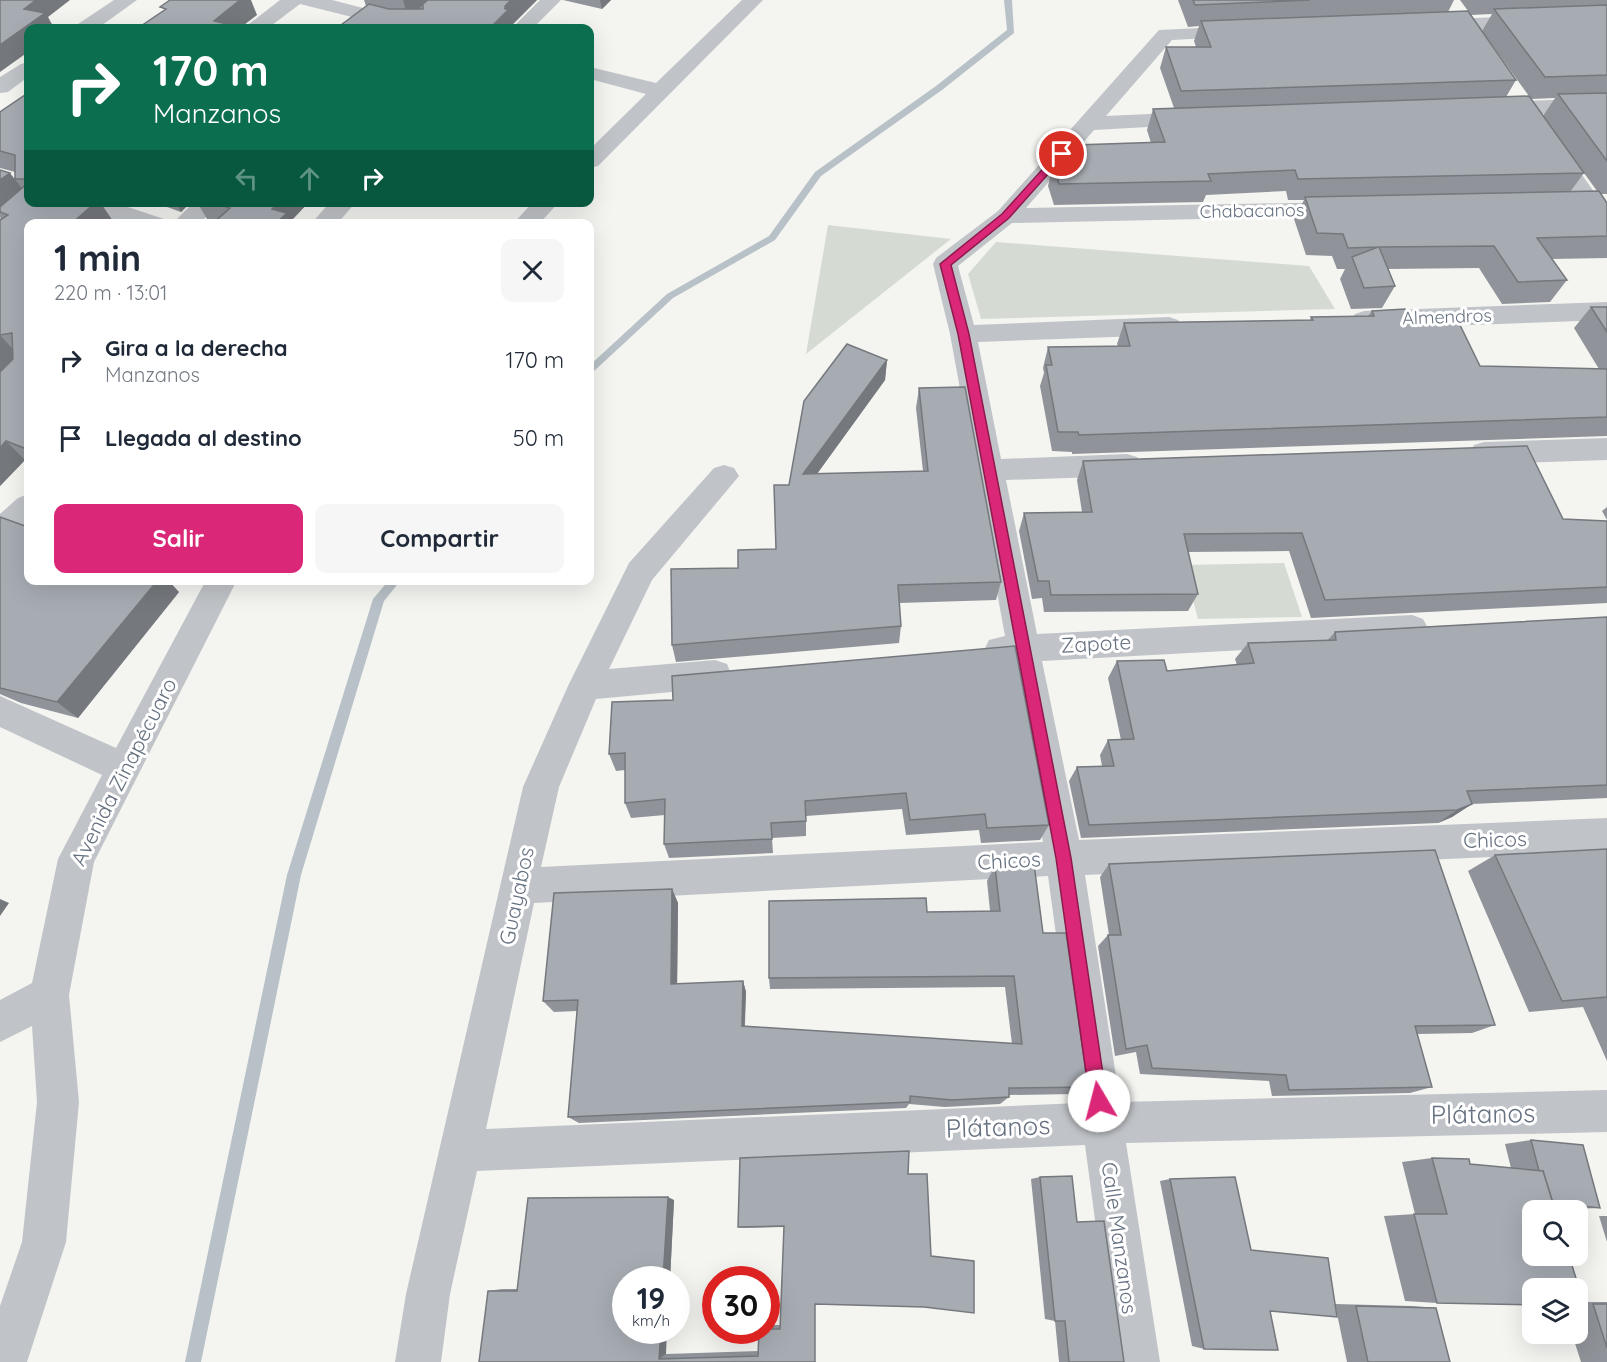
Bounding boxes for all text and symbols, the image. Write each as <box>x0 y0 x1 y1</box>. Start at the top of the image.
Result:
text: 170 m <box>153 44 269 97</box>
icon: right <box>54 48 132 126</box>
text: Manzanos <box>153 96 281 130</box>
pin <box>1036 128 1087 179</box>
icon: arrive <box>1045 137 1078 170</box>
icon: left <box>230 162 263 195</box>
icon: ahead <box>293 162 326 195</box>
icon: right <box>356 162 389 195</box>
street label: Chabacanos <box>1199 198 1305 223</box>
text: 1 min <box>54 235 141 280</box>
button: close <box>501 239 564 302</box>
text: 220 m · 13:01 <box>54 280 168 305</box>
street label: Almendros <box>1402 303 1492 330</box>
text: Gira a la derecha <box>105 334 288 362</box>
icon: right <box>54 344 87 377</box>
text: 170 m <box>505 346 564 374</box>
text: Manzanos <box>105 362 200 387</box>
icon: arrive <box>54 422 87 455</box>
text: Llegada al destino <box>105 424 302 452</box>
text: 50 m <box>513 424 564 452</box>
button: Salir <box>54 504 303 573</box>
button: Compartir <box>315 504 564 573</box>
street label: Zapote <box>1060 628 1132 658</box>
street label: Avenida Zinapécuaro <box>65 673 182 870</box>
street label: Chicos <box>1463 825 1527 853</box>
street label: Guayabos <box>493 845 539 947</box>
street label: Chicos <box>977 845 1041 875</box>
position arrow <box>1067 1069 1131 1133</box>
street label: Plátanos <box>1430 1096 1536 1131</box>
street label: Plátanos <box>945 1108 1051 1145</box>
street label: Calle Manzanos <box>1096 1160 1144 1316</box>
map controls <box>1522 1200 1588 1344</box>
button: search <box>1522 1200 1588 1266</box>
speed limit sign: 30 <box>702 1266 780 1344</box>
button: layers <box>1522 1278 1588 1344</box>
text: 19 <box>637 1279 665 1317</box>
text: km/h <box>632 1311 670 1330</box>

